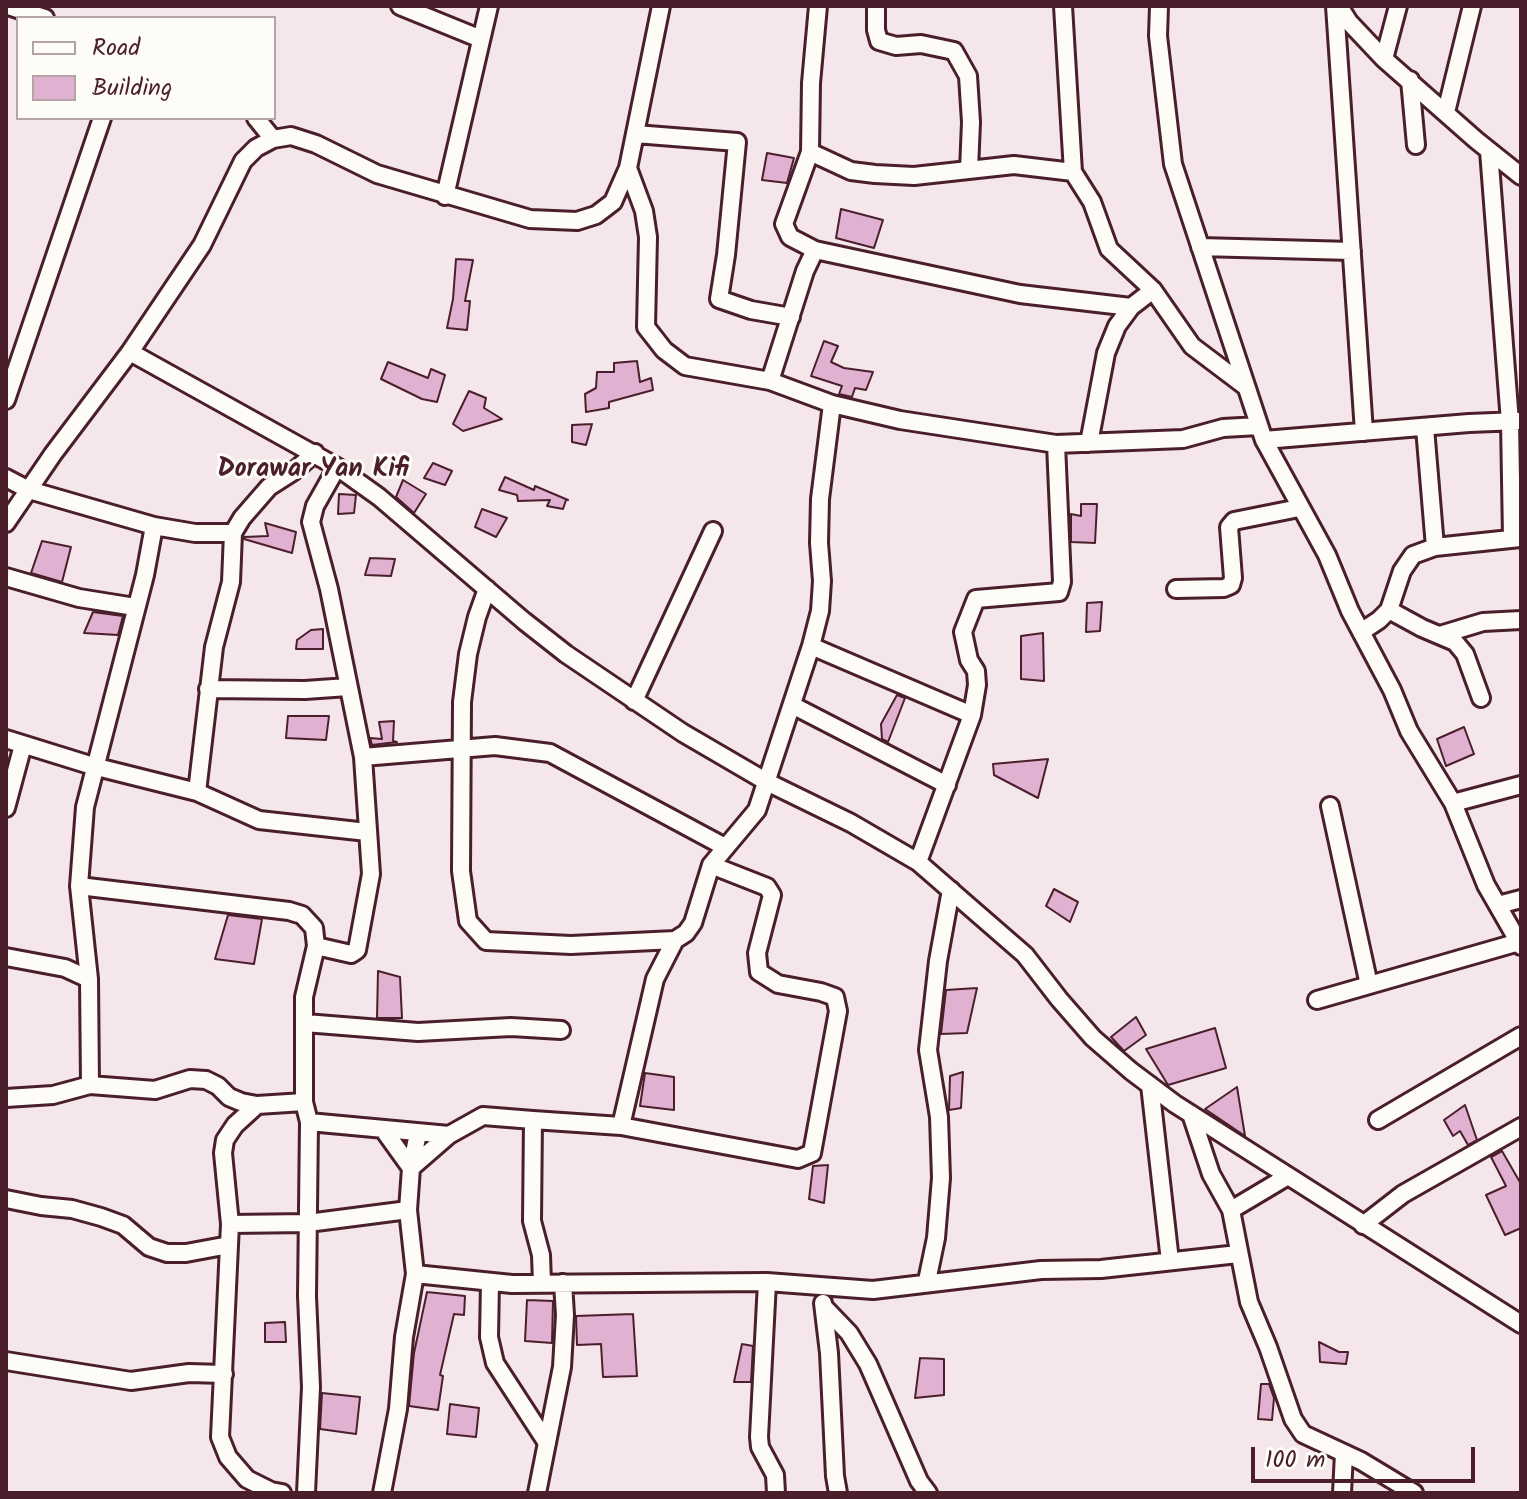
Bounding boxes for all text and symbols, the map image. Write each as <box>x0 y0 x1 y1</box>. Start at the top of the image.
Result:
legend <box>16 16 276 120</box>
text: Road <box>92 29 140 68</box>
text: Building <box>92 69 172 108</box>
district label: Dorawar Yan Kifi <box>217 456 409 488</box>
scale bar <box>1255 1431 1479 1481</box>
text: 100 m <box>1265 1441 1325 1480</box>

